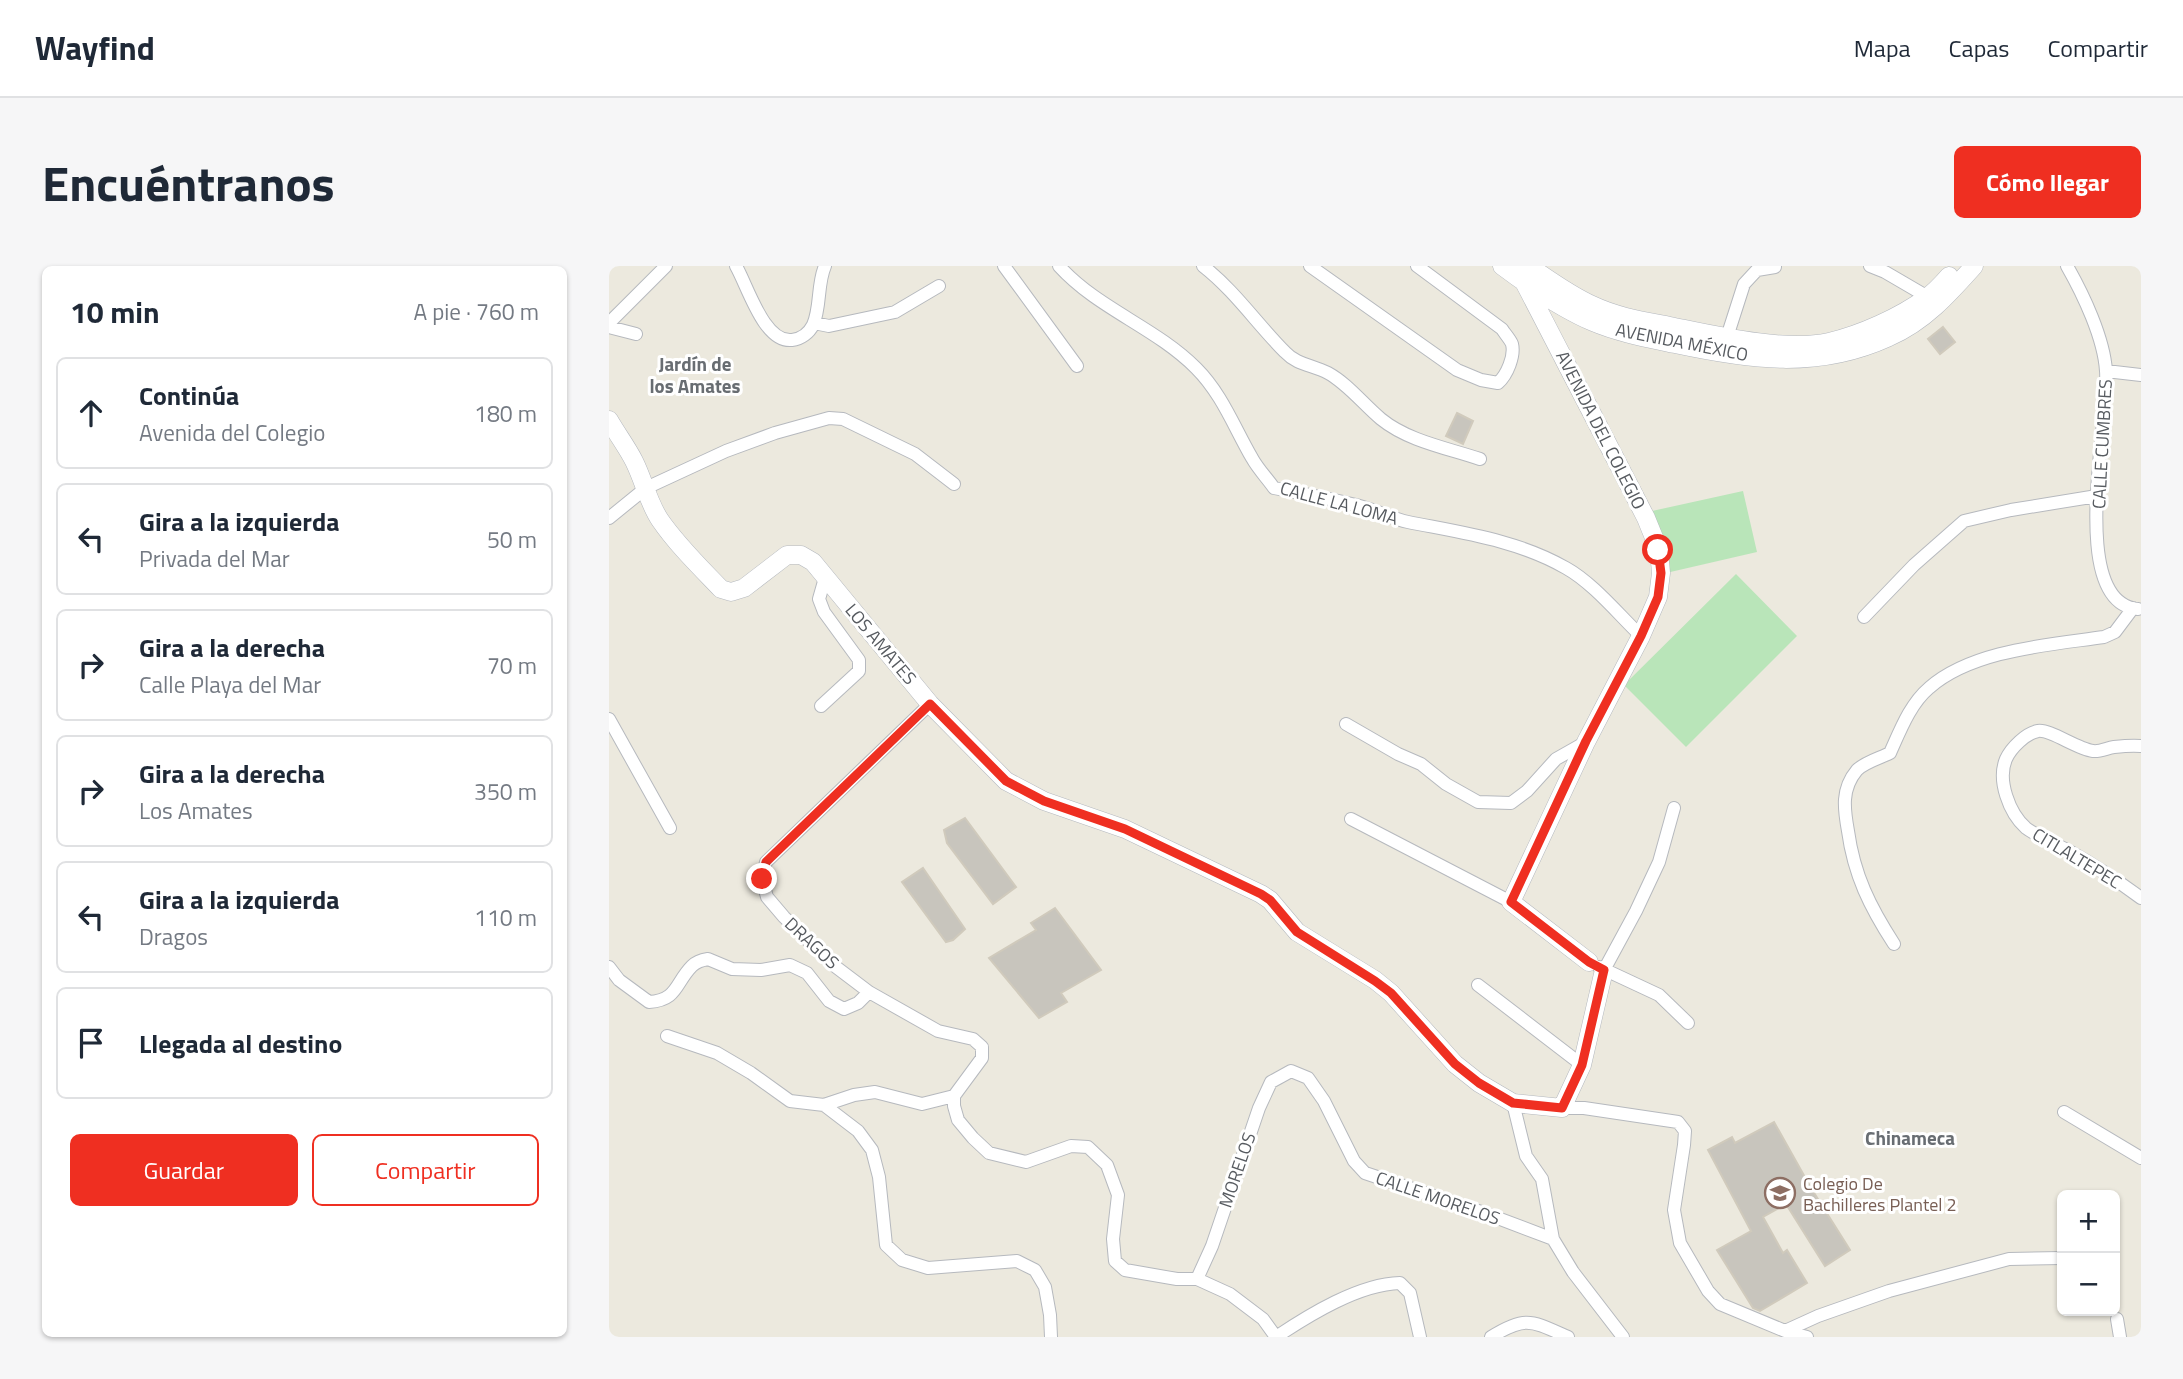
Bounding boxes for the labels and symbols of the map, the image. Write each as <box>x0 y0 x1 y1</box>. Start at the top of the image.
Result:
street label: AVENIDA MÉXICO <box>1613 316 1751 368</box>
street label: AVENIDA DEL COLEGIO <box>1549 346 1653 514</box>
district label: Jardín de los Amates <box>649 349 741 400</box>
street label: CALLE CUMBRES <box>2085 378 2119 510</box>
street label: CALLE LA LOMA <box>1277 474 1401 532</box>
route start <box>1642 534 1673 565</box>
street label: LOS AMATES <box>839 598 923 690</box>
street label: CITLALTEPEC <box>2027 821 2127 895</box>
route end <box>746 863 777 894</box>
street label: DRAGOS <box>779 911 845 975</box>
district label: Chinameca <box>1865 1123 1955 1152</box>
street label: MORELOS <box>1212 1129 1262 1211</box>
street label: CALLE MORELOS <box>1372 1164 1504 1232</box>
place label: Colegio De Bachilleres Plantel 2 <box>1803 1170 1957 1218</box>
school or university icon: Colegio De Bachilleres Plantel 2 <box>1763 1176 1797 1210</box>

